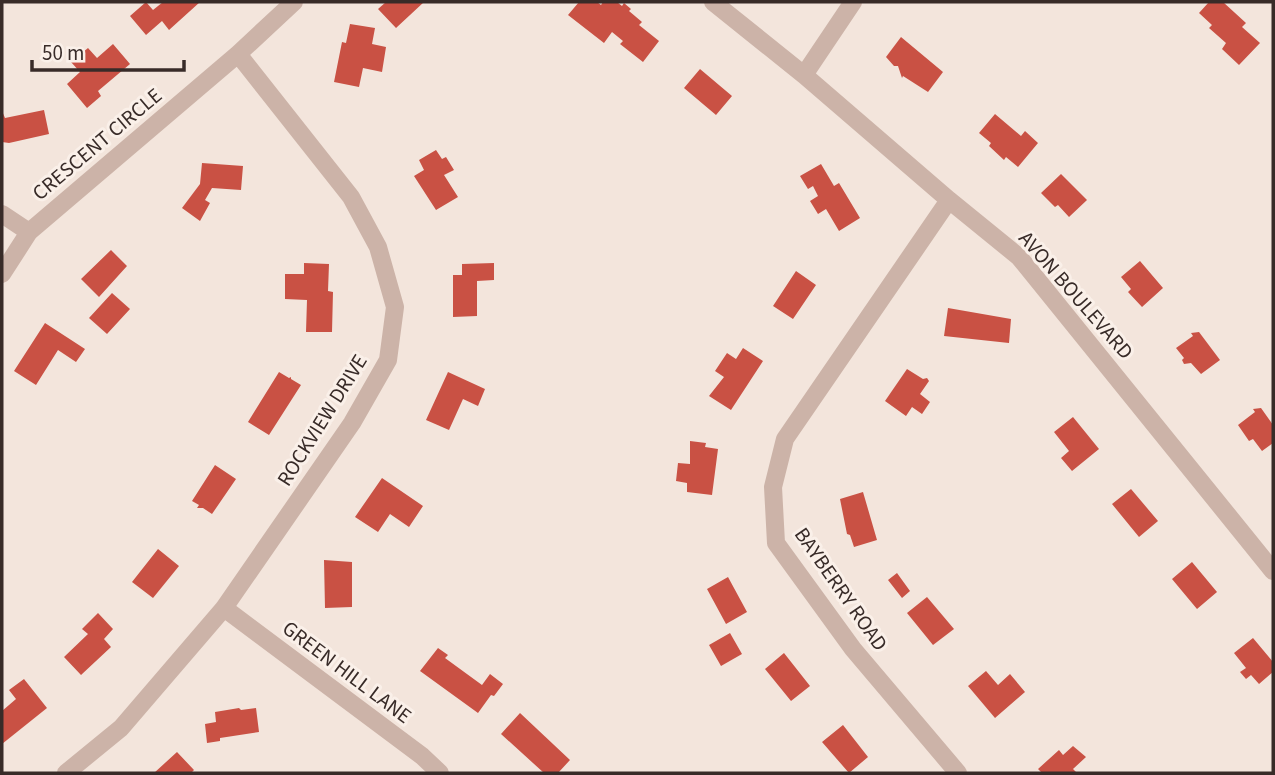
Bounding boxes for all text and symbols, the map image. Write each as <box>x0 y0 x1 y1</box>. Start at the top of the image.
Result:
scale bar <box>32 28 184 72</box>
text: 50 m <box>42 38 84 68</box>
street label: CRESCENT CIRCLE <box>26 81 168 207</box>
street label: AVON BOULEVARD <box>1012 224 1140 366</box>
street label: ROCKVIEW DRIVE <box>269 348 375 492</box>
street label: BAYBERRY ROAD <box>787 521 895 657</box>
street label: GREEN HILL LANE <box>276 613 418 731</box>

